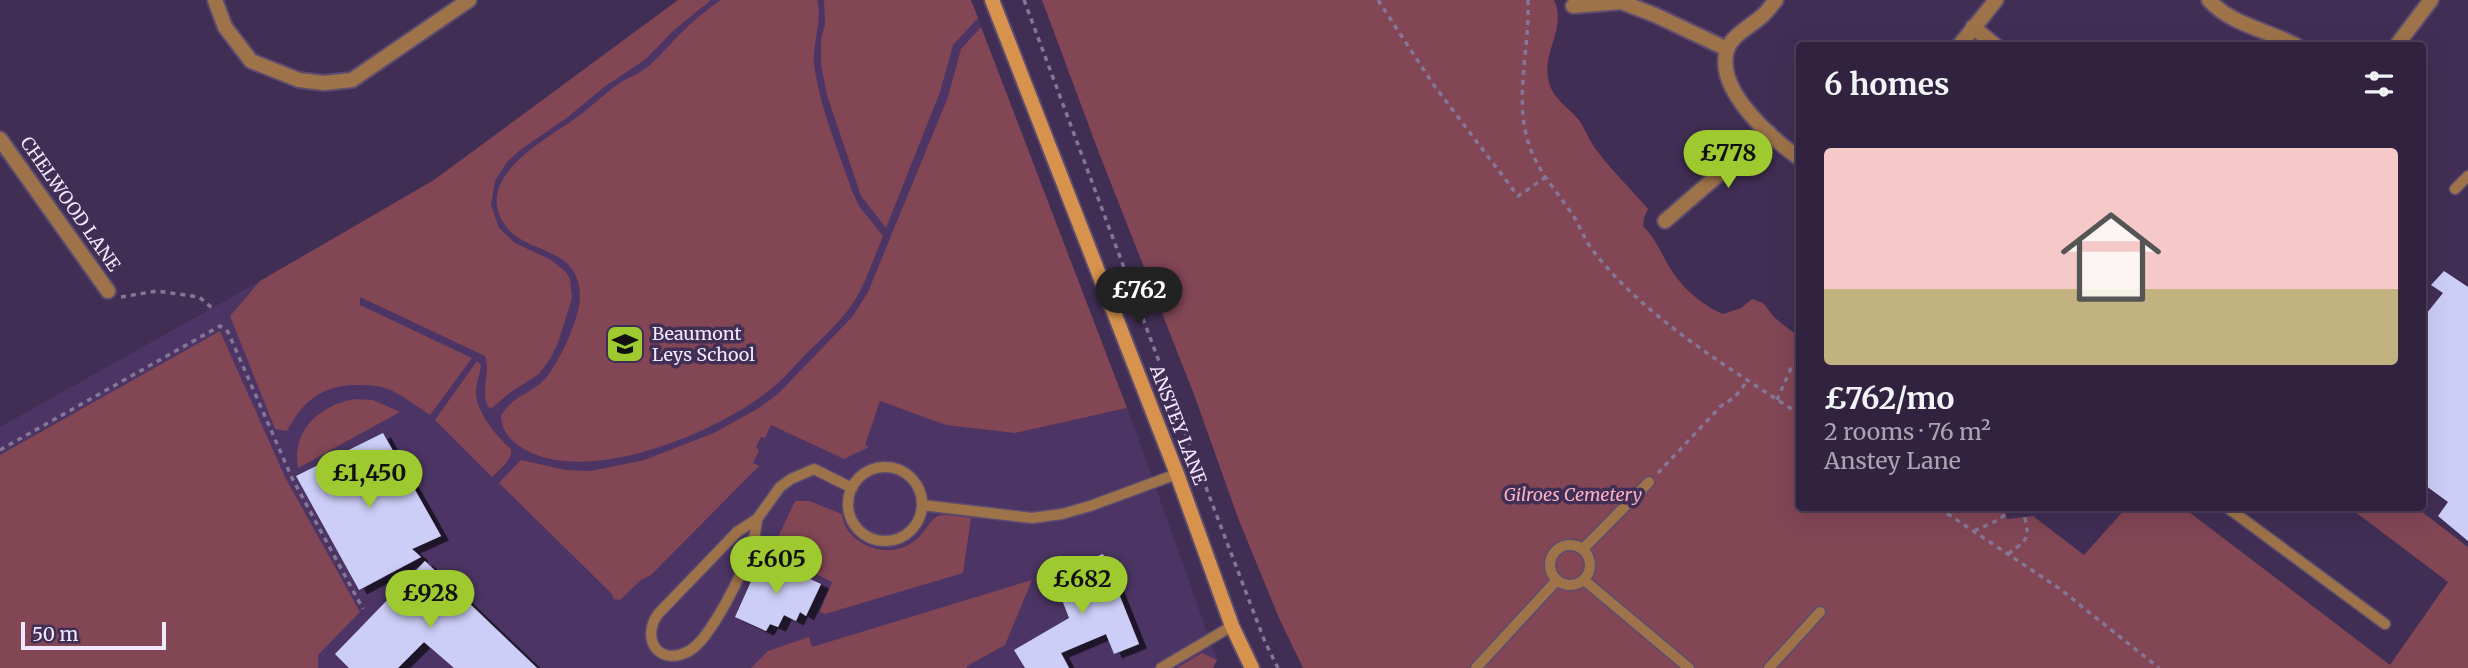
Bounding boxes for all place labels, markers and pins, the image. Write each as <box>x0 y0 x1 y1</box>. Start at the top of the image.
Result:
pin: £778 <box>1687 130 1769 190</box>
pin: £762 <box>1098 268 1180 327</box>
place label: Beaumont Leys School <box>652 322 755 366</box>
school or university icon: Beaumont Leys School <box>604 323 646 365</box>
pin: £1,450 <box>312 450 426 510</box>
pin: £605 <box>735 536 817 596</box>
pin: £682 <box>1041 556 1123 616</box>
pin: £928 <box>389 570 471 630</box>

